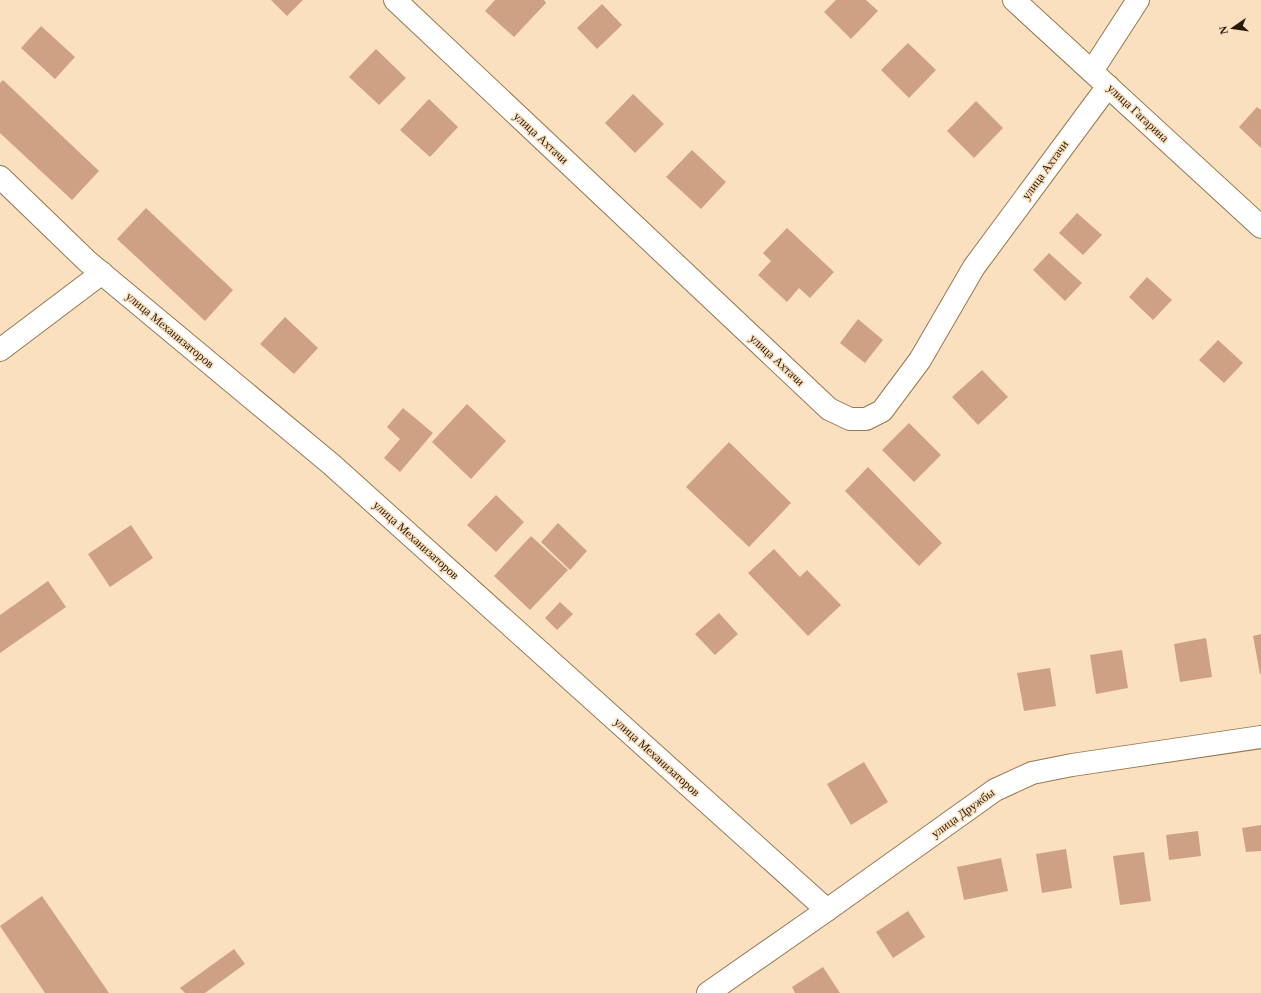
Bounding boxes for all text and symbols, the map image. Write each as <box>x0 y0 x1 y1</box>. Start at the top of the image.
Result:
north arrow <box>1213 8 1253 48</box>
text: N <box>1217 25 1230 35</box>
street label: улица Гагарина <box>1104 81 1172 146</box>
street label: улица Ахтачи <box>511 109 572 167</box>
street label: улица Ахтачи <box>1019 137 1071 202</box>
street label: улица Механизаторов <box>123 289 217 371</box>
street label: улица Ахтачи <box>747 331 808 389</box>
street label: улица Механизаторов <box>370 498 462 583</box>
street label: улица Механизаторов <box>611 715 703 800</box>
street label: улица Дружбы <box>929 785 997 841</box>

